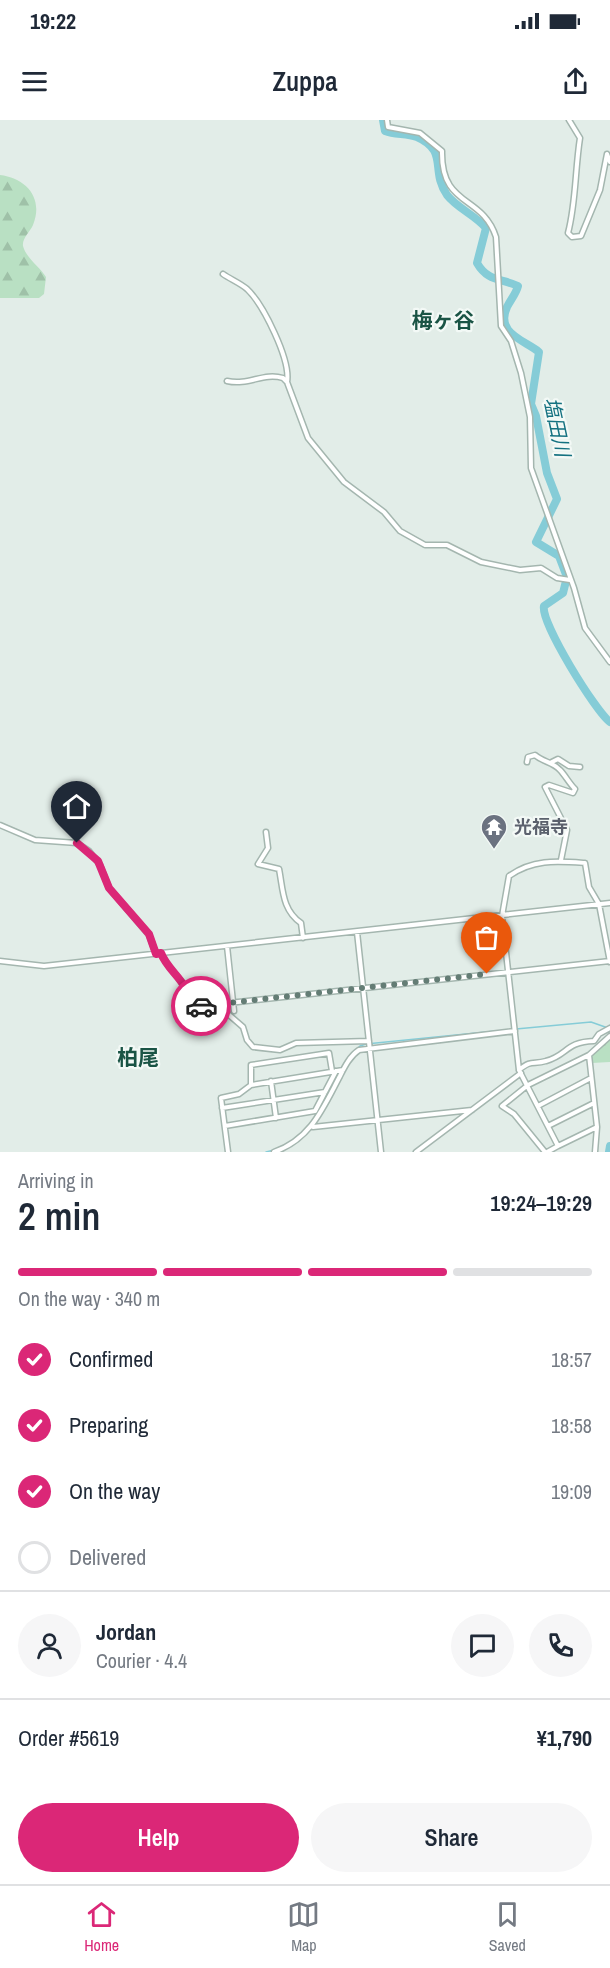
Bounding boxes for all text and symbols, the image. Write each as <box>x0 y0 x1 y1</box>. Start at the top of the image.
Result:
text: 19:22 <box>30 6 76 36</box>
text: Zuppa <box>272 63 338 99</box>
icon: menu <box>18 65 51 98</box>
icon: share <box>559 65 592 98</box>
district label: 梅ヶ谷 <box>412 306 475 335</box>
water label: 塩田川 <box>538 395 577 461</box>
pin <box>51 781 102 843</box>
icon: home <box>60 790 93 823</box>
temple icon: 光福寺 <box>479 812 509 850</box>
place label: 光福寺 <box>514 814 568 839</box>
pin <box>461 912 512 974</box>
icon: bag <box>470 921 503 954</box>
courier <box>171 976 231 1036</box>
icon: car <box>185 990 218 1023</box>
district label: 柏尾 <box>117 1043 159 1072</box>
text: Arriving in <box>18 1167 94 1194</box>
text: 19:24–19:29 <box>490 1188 592 1218</box>
text: 2 min <box>18 1190 100 1242</box>
text: On the way · 340 m <box>18 1285 160 1312</box>
icon: check <box>18 1343 51 1376</box>
text: Confirmed <box>69 1344 153 1374</box>
text: 18:57 <box>551 1346 592 1373</box>
icon: check <box>18 1409 51 1442</box>
text: Preparing <box>69 1410 148 1440</box>
text: 18:58 <box>551 1412 592 1439</box>
icon: check <box>18 1475 51 1508</box>
text: On the way <box>69 1476 160 1506</box>
text: 19:09 <box>551 1478 592 1505</box>
text: Delivered <box>69 1542 146 1572</box>
button: person <box>18 1614 81 1677</box>
button: chat <box>451 1614 514 1677</box>
button: phone <box>529 1614 592 1677</box>
text: Jordan <box>96 1617 156 1647</box>
text: Courier · 4.4 <box>96 1647 187 1674</box>
text: Order #5619 <box>18 1723 119 1753</box>
text: ¥1,790 <box>537 1723 592 1753</box>
button: Help <box>18 1803 299 1872</box>
button: Share <box>311 1803 592 1872</box>
tab: Home <box>84 1898 119 1956</box>
tab: Map <box>287 1898 320 1956</box>
tab: Saved <box>489 1898 526 1956</box>

